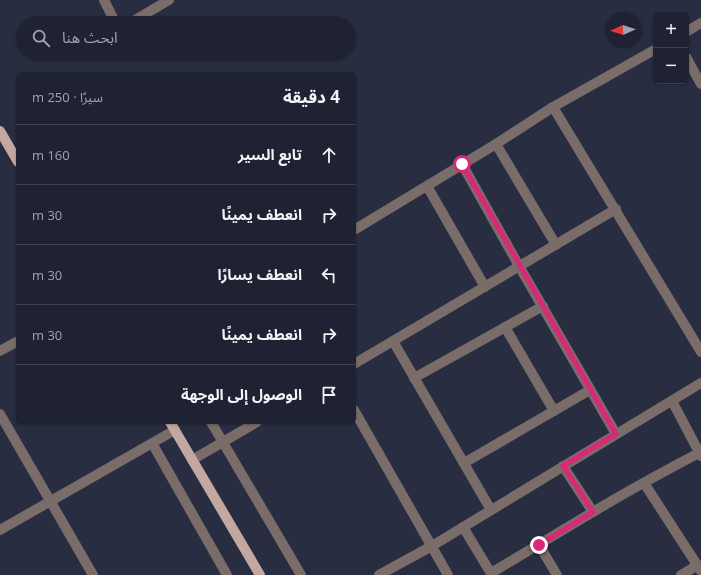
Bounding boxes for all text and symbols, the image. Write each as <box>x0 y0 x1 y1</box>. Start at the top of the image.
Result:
north arrow <box>605 12 641 48</box>
map controls <box>653 12 689 84</box>
button: + <box>653 12 689 48</box>
search box <box>16 16 356 60</box>
icon: search <box>30 27 52 49</box>
text: ابحث هنا <box>62 27 118 47</box>
button: − <box>653 48 689 84</box>
text: 4 دقيقة <box>283 85 340 108</box>
text: سيرًا · 250 m <box>32 88 103 106</box>
text: تابع السير <box>238 144 302 164</box>
icon: ahead <box>318 144 340 166</box>
text: 160 m <box>32 146 70 164</box>
route start <box>453 155 471 173</box>
text: انعطف يمينًا <box>221 204 302 224</box>
icon: right <box>318 204 340 226</box>
text: 30 m <box>32 206 62 224</box>
text: انعطف يسارًا <box>218 264 302 284</box>
icon: left <box>318 264 340 286</box>
text: 30 m <box>32 266 62 284</box>
text: انعطف يمينًا <box>221 324 302 344</box>
icon: right <box>318 324 340 346</box>
text: 30 m <box>32 326 62 344</box>
text: الوصول إلى الوجهة <box>181 384 302 404</box>
icon: arrive <box>318 384 340 406</box>
route end <box>530 536 548 554</box>

